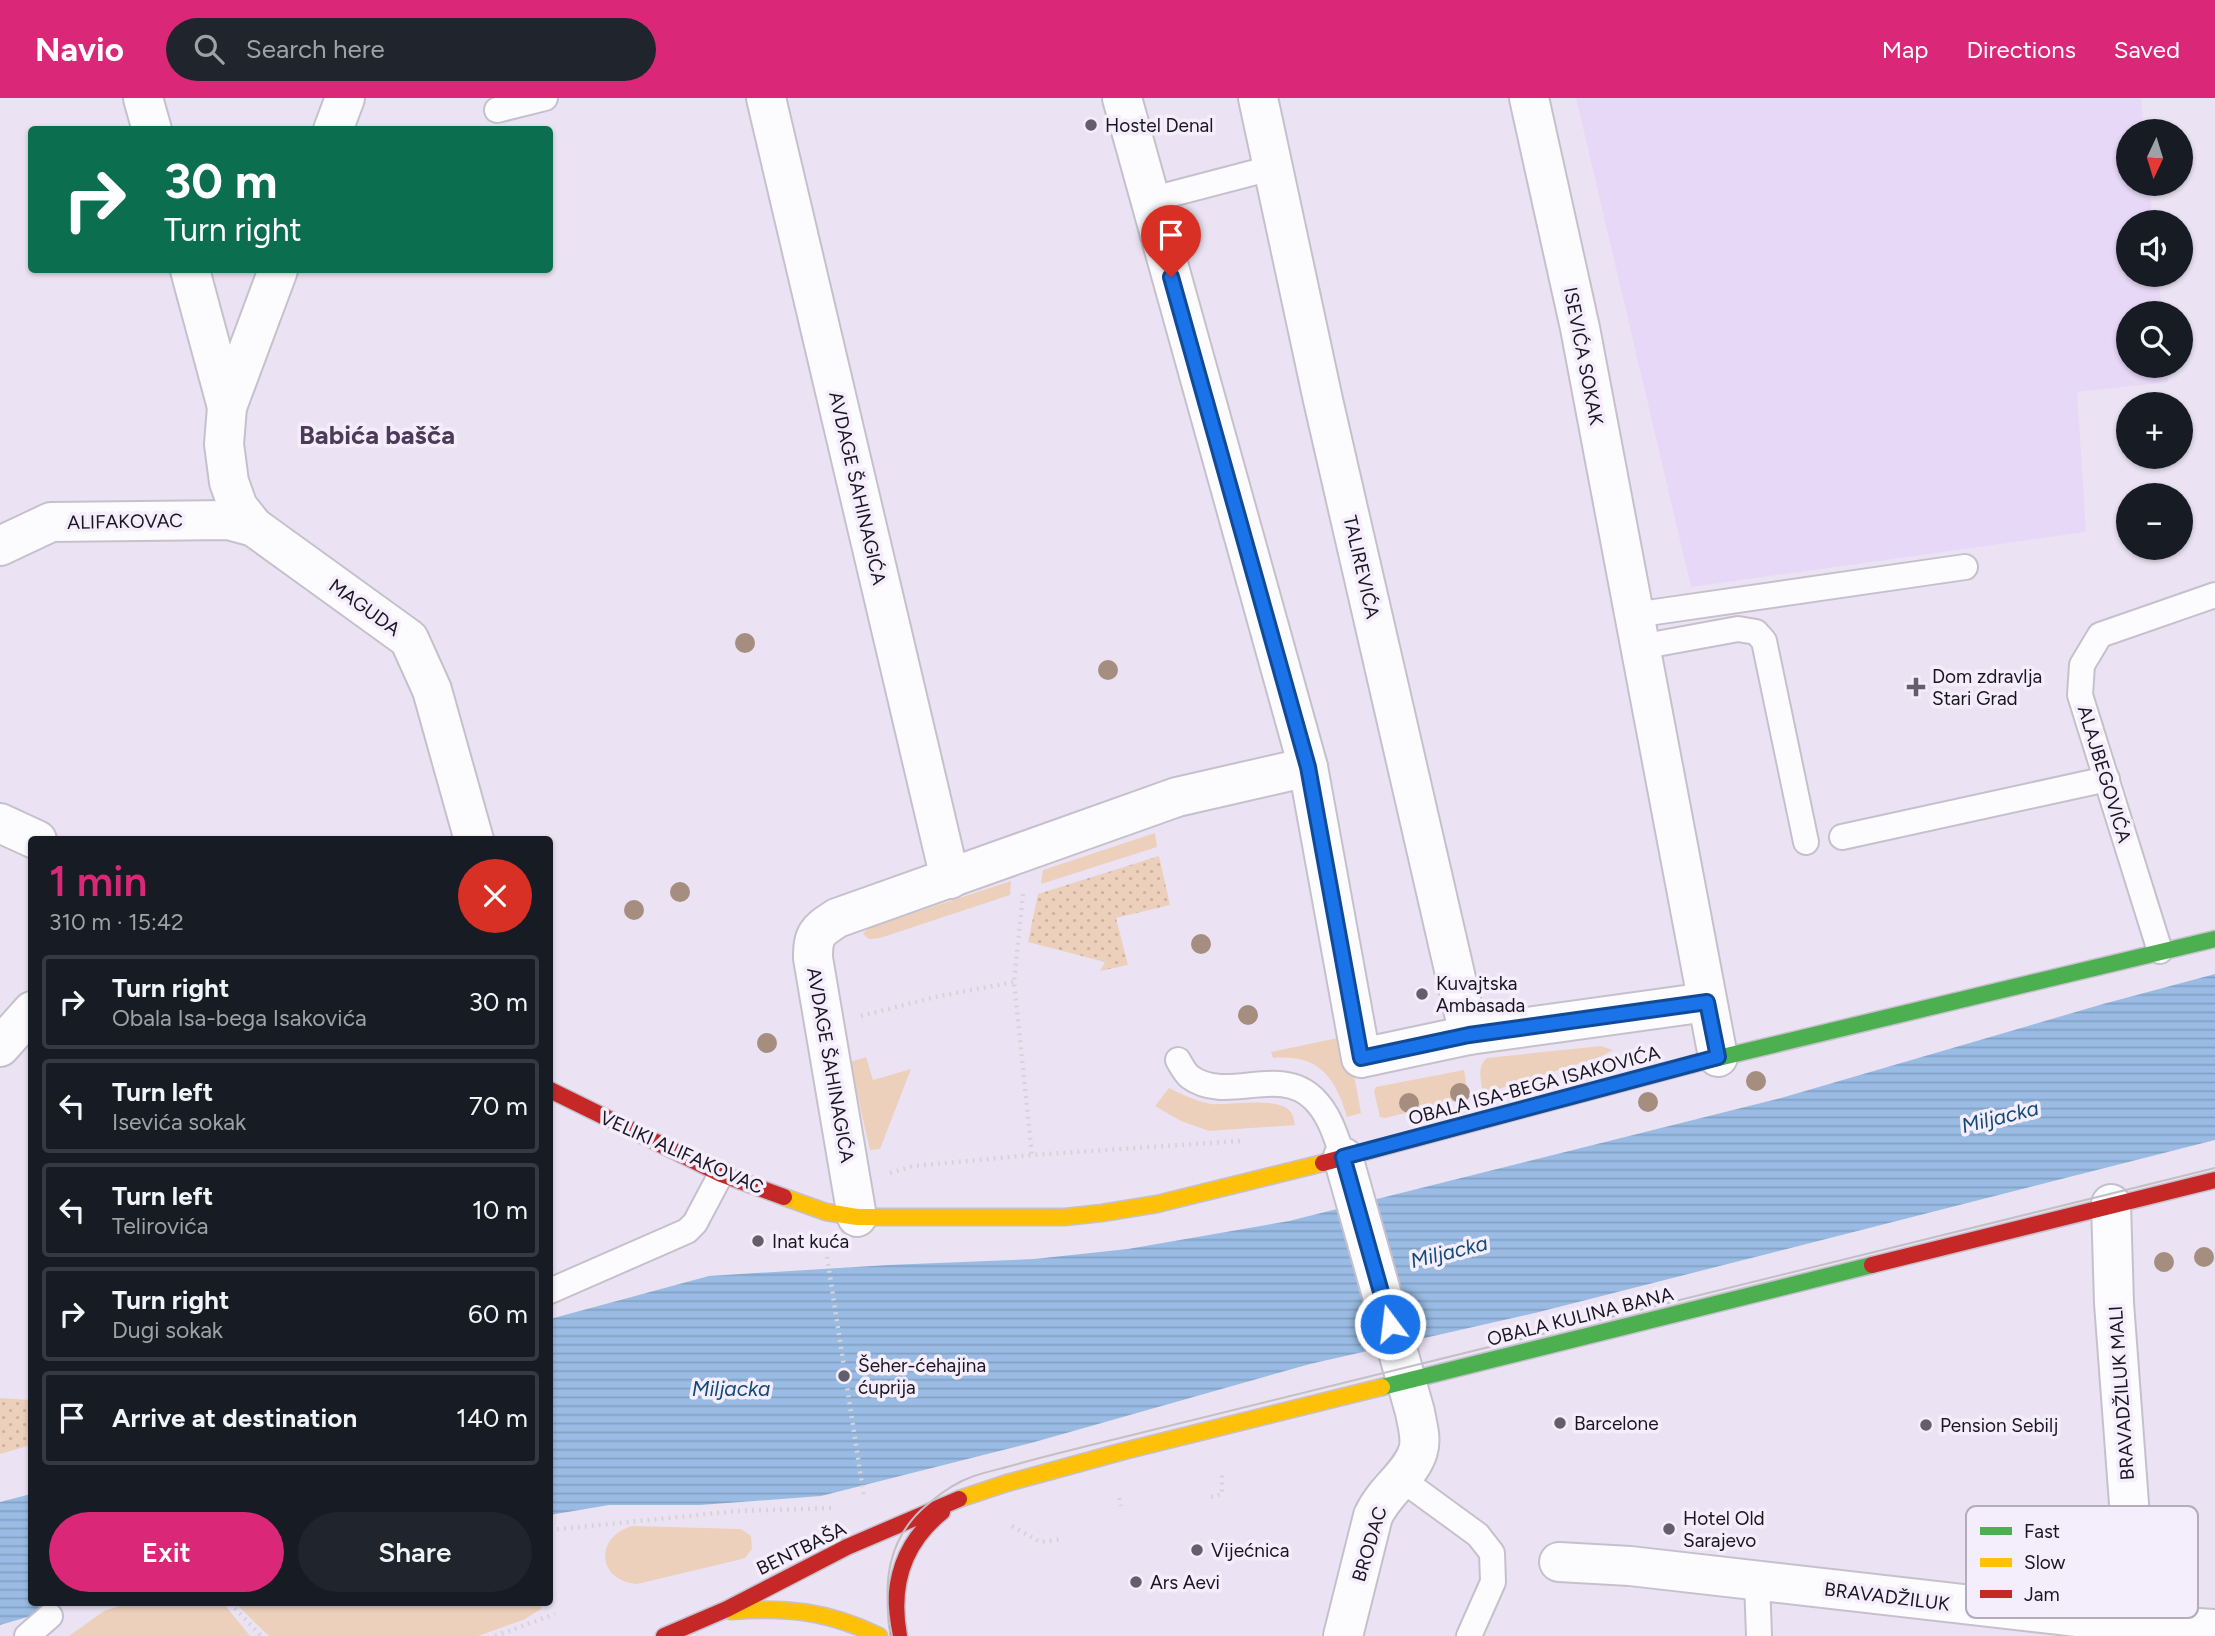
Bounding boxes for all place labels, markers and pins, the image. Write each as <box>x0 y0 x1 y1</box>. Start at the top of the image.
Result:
place label: Hostel Denal <box>1105 114 1213 137</box>
marker: Hostel Denal <box>1083 117 1099 133</box>
pin <box>1141 205 1201 277</box>
place label: Dom zdravlja Stari Grad <box>1932 665 2042 710</box>
marker: Dom zdravlja Stari Grad <box>1906 677 1926 697</box>
place label: Kuvajtska Ambasada <box>1436 972 1525 1017</box>
marker: Kuvajtska Ambasada <box>1414 986 1430 1002</box>
place label: Inat kuća <box>772 1230 849 1253</box>
marker: Inat kuća <box>750 1233 766 1249</box>
place label: Šeher-ćehajina ćuprija <box>858 1354 986 1399</box>
marker: Šeher-ćehajina ćuprija <box>836 1368 852 1384</box>
place label: Barcelone <box>1574 1412 1659 1435</box>
place label: Pension Sebilj <box>1940 1414 2058 1437</box>
marker: Barcelone <box>1552 1415 1568 1431</box>
marker: Pension Sebilj <box>1918 1417 1934 1433</box>
place label: Hotel Old Sarajevo <box>1683 1507 1765 1552</box>
marker: Hotel Old Sarajevo <box>1661 1521 1677 1537</box>
place label: Vijećnica <box>1211 1539 1289 1562</box>
marker: Vijećnica <box>1189 1542 1205 1558</box>
place label: Ars Aevi <box>1150 1571 1220 1594</box>
marker: Ars Aevi <box>1128 1574 1144 1590</box>

